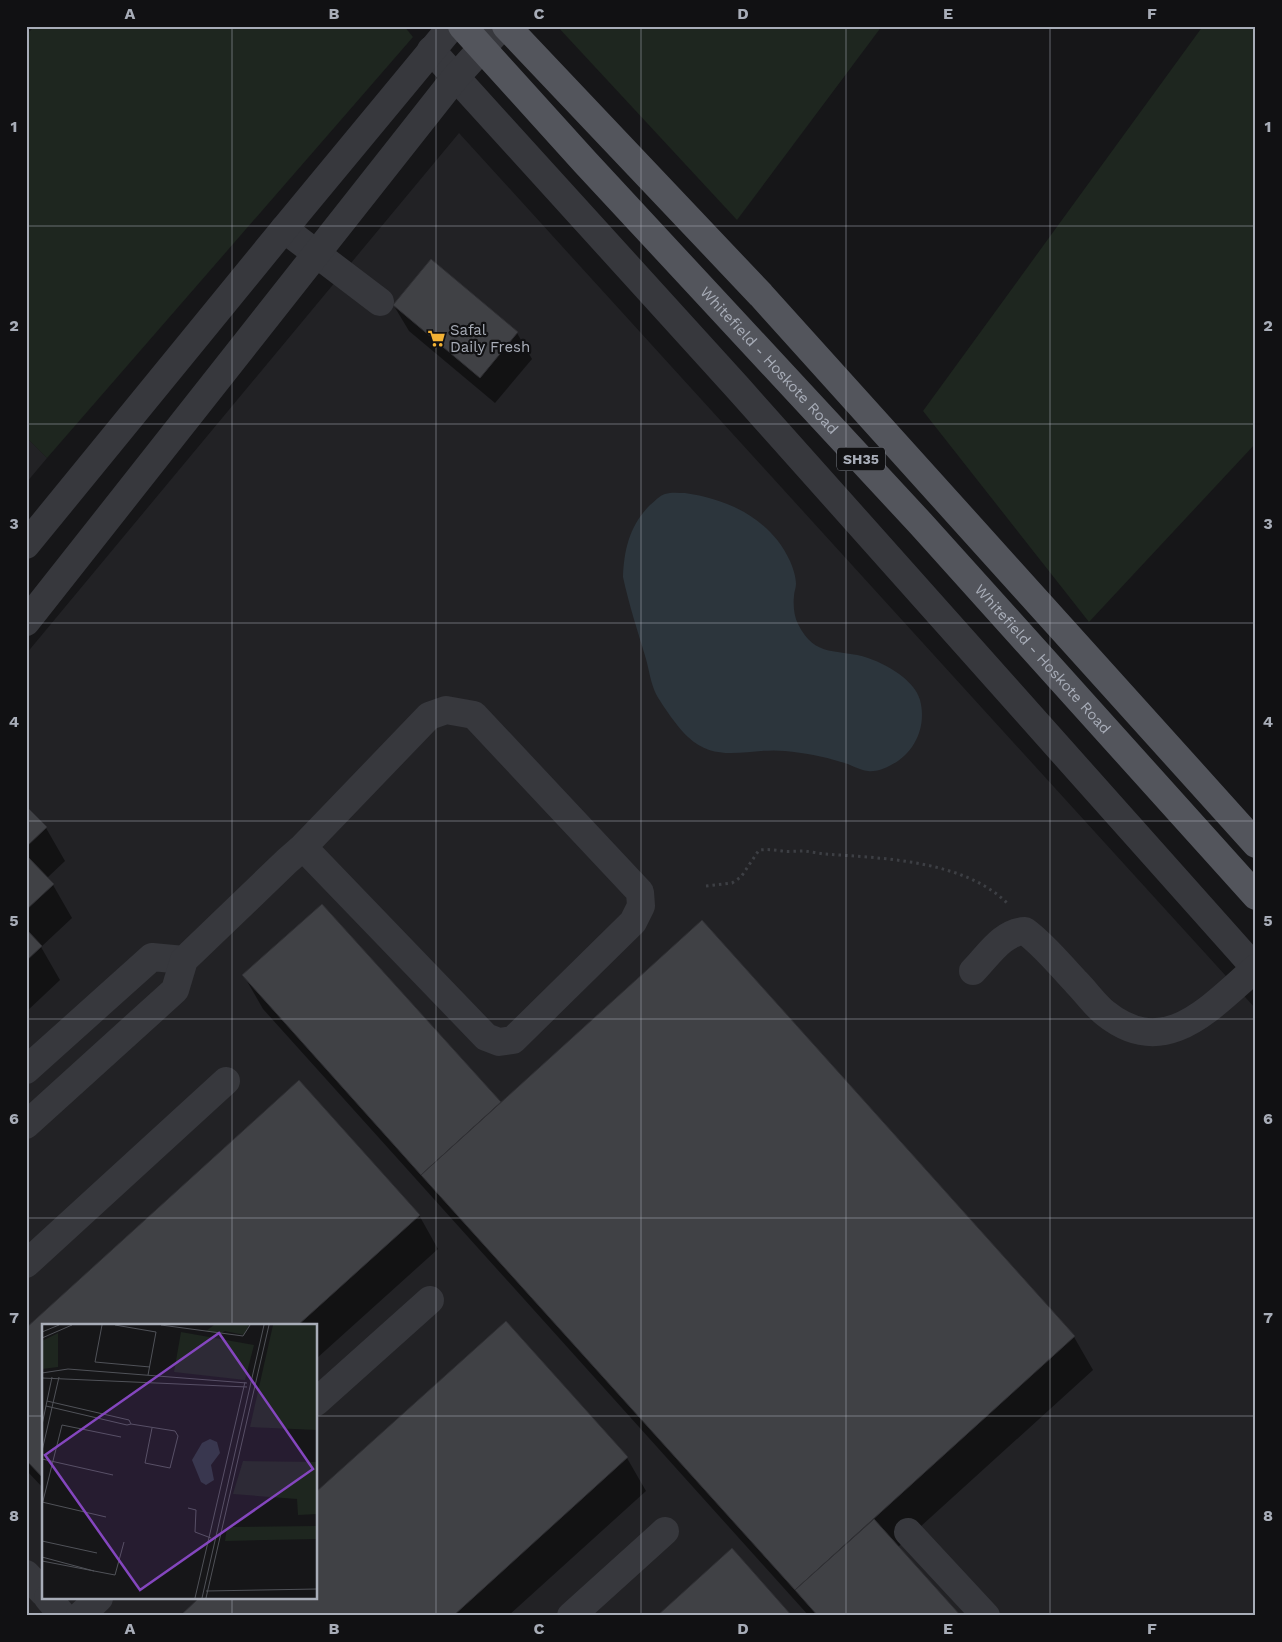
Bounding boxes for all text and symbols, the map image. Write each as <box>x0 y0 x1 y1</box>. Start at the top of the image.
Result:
text: A <box>125 4 136 23</box>
text: B <box>329 4 340 23</box>
text: C <box>534 4 545 23</box>
text: D <box>737 4 749 23</box>
text: E <box>943 4 953 23</box>
text: F <box>1147 4 1157 23</box>
text: 1 <box>11 117 17 136</box>
text: 1 <box>1265 117 1271 136</box>
street label: Whitefield - Hoskote Road <box>696 283 842 438</box>
text: 2 <box>9 316 19 335</box>
text: 2 <box>1263 316 1273 335</box>
place label: Safal Daily Fresh <box>450 321 530 356</box>
supermarket icon: Safal Daily Fresh <box>426 329 446 349</box>
road number: SH35 <box>837 448 885 470</box>
text: 3 <box>9 514 19 533</box>
text: 3 <box>1263 514 1273 533</box>
street label: Whitefield - Hoskote Road <box>971 581 1114 737</box>
text: 4 <box>9 712 19 731</box>
text: 4 <box>1263 712 1273 731</box>
text: 5 <box>9 911 19 930</box>
text: 5 <box>1263 911 1273 930</box>
text: 6 <box>9 1109 19 1128</box>
text: 6 <box>1263 1109 1273 1128</box>
text: 7 <box>9 1308 19 1327</box>
text: 7 <box>1263 1308 1273 1327</box>
inset map <box>42 1324 318 1600</box>
text: 8 <box>9 1506 19 1525</box>
text: 8 <box>1263 1506 1273 1525</box>
text: A <box>125 1619 136 1638</box>
text: B <box>329 1619 340 1638</box>
text: C <box>534 1619 545 1638</box>
text: D <box>737 1619 749 1638</box>
text: E <box>943 1619 953 1638</box>
text: F <box>1147 1619 1157 1638</box>

